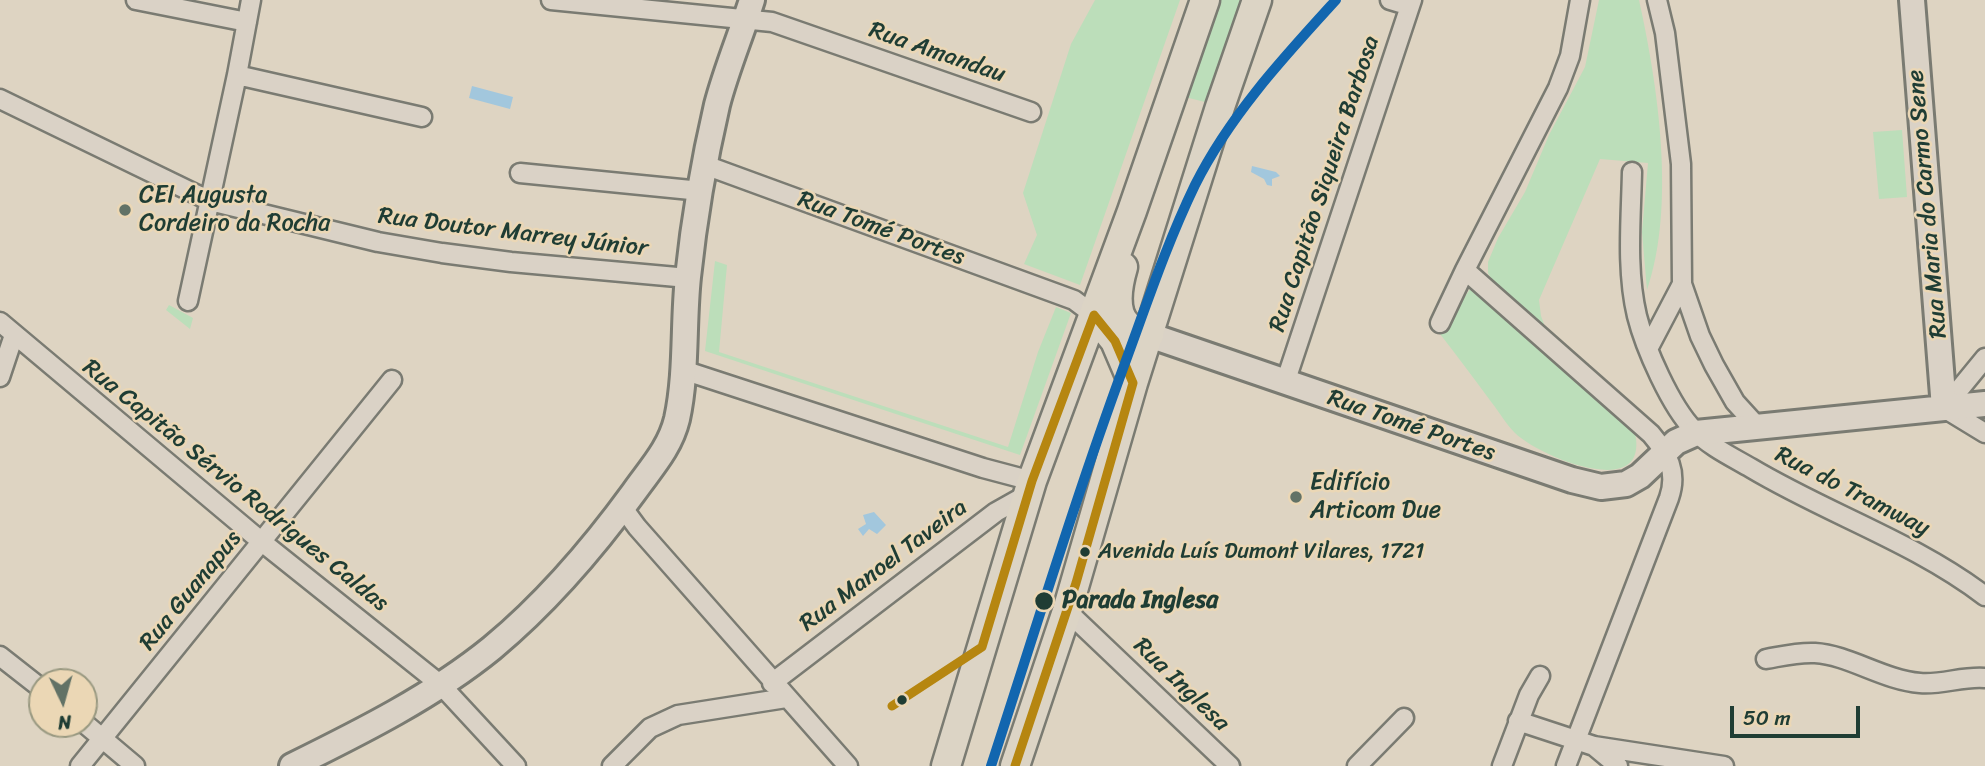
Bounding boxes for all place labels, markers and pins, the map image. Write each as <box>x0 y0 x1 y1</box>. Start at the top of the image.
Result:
place label: CEI Augusta Cordeiro da Rocha <box>139 182 330 238</box>
marker: CEI Augusta Cordeiro da Rocha <box>117 202 133 218</box>
place label: Edifício Articom Due <box>1310 469 1441 525</box>
marker: Edifício Articom Due <box>1288 489 1304 505</box>
place label: Avenida Luís Dumont Vilares, 1721 <box>1098 539 1424 565</box>
marker: Avenida Luís Dumont Vilares, 1721 <box>1078 545 1092 559</box>
place label: Parada Inglesa <box>1062 587 1218 615</box>
marker: Parada Inglesa <box>1033 590 1055 612</box>
unlabelled marker <box>895 693 909 707</box>

